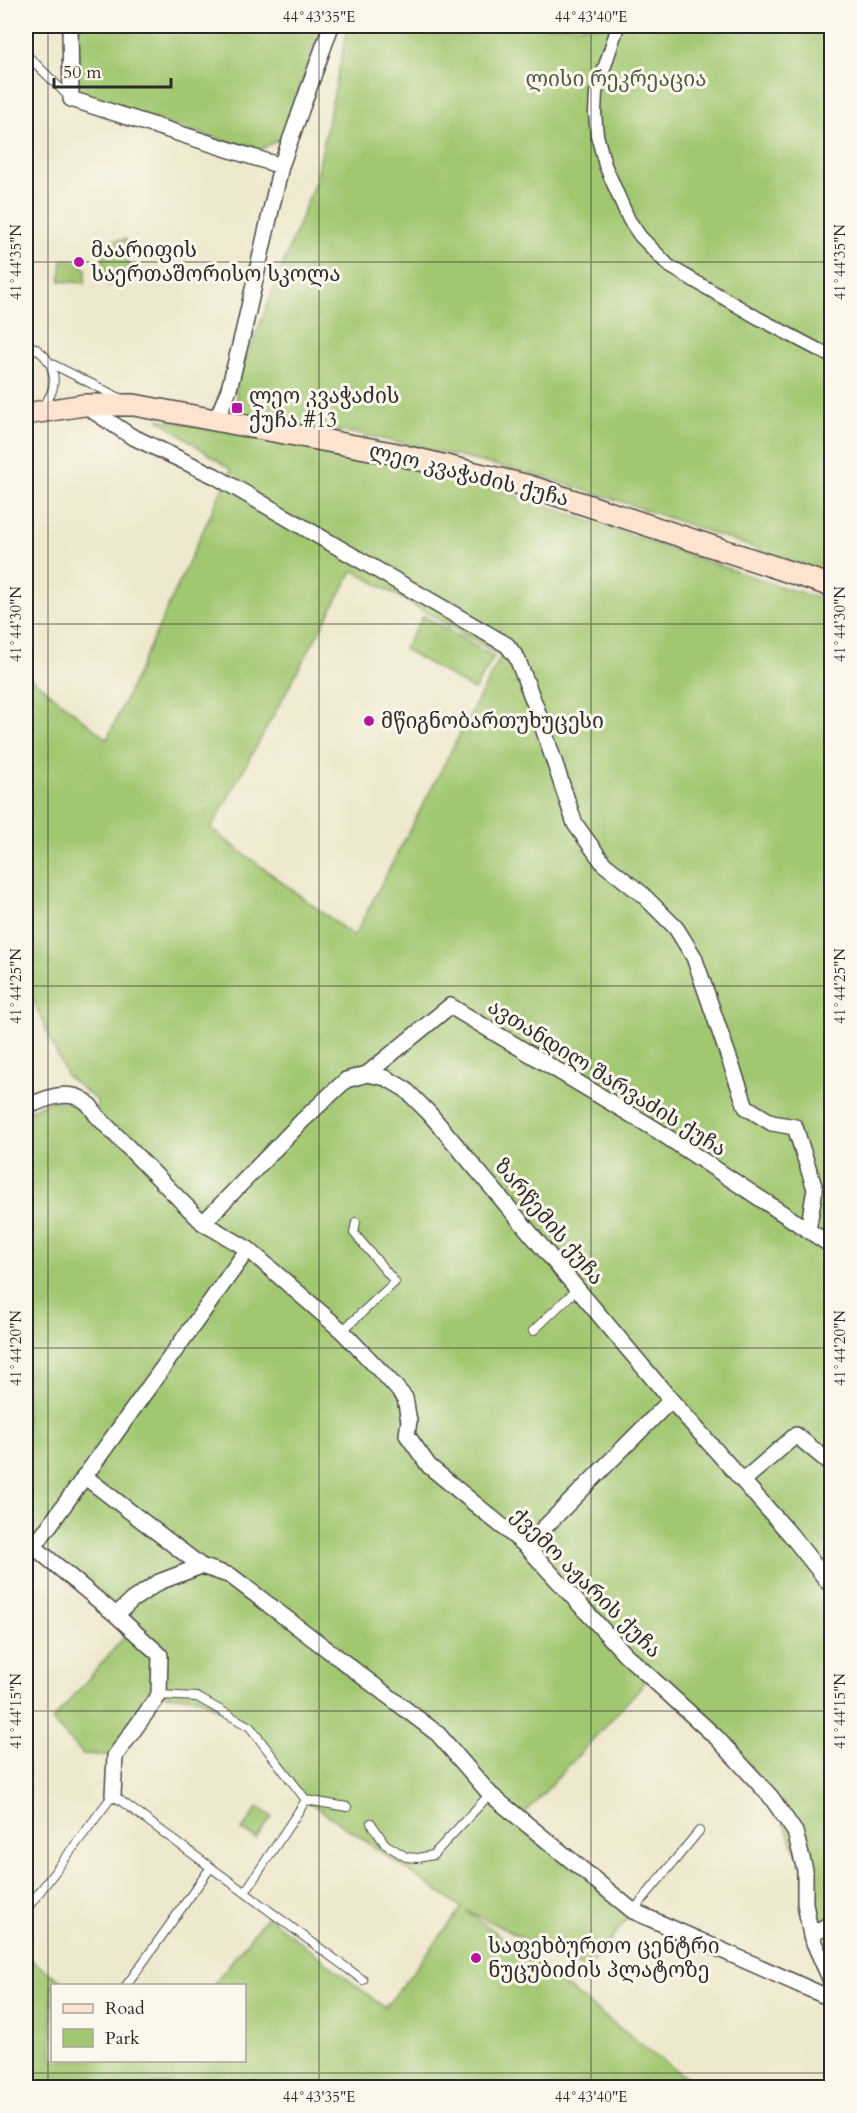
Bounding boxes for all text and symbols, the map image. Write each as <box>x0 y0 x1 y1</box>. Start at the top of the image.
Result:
text: 44°43'35"E <box>283 7 355 27</box>
text: 44°43'40"E <box>555 7 627 27</box>
scale bar <box>54 51 171 89</box>
text: 50 m <box>63 60 102 85</box>
park label: ლისი რეკრეაცია <box>525 65 707 94</box>
text: 41°44'35"N <box>6 224 26 300</box>
text: 41°44'35"N <box>830 224 850 300</box>
place label: მაარიფის საერთაშორისო სკოლა <box>91 236 341 289</box>
marker: მაარიფის საერთაშორისო სკოლა <box>72 255 86 269</box>
place label: ლეო კვაჭაძის ქუჩა #13 <box>249 382 399 435</box>
marker: ლეო კვაჭაძის ქუჩა #13 <box>230 401 244 415</box>
street label: ლეო კვაჭაძის ქუჩა <box>366 436 572 514</box>
text: 41°44'30"N <box>6 586 26 662</box>
text: 41°44'30"N <box>830 586 850 662</box>
place label: მწიგნობართუხუცესი <box>381 707 604 736</box>
marker: მწიგნობართუხუცესი <box>362 714 376 728</box>
text: 41°44'25"N <box>6 948 26 1024</box>
text: 41°44'25"N <box>830 948 850 1024</box>
street label: ავთანდილ შარვაძის ქუჩა <box>482 992 732 1164</box>
street label: ზარწემის ქუჩა <box>488 1153 610 1291</box>
text: 41°44'20"N <box>6 1310 26 1386</box>
text: 41°44'20"N <box>830 1310 850 1386</box>
street label: ქვემო აჟარის ქუჩა <box>504 1501 668 1665</box>
text: 41°44'15"N <box>6 1673 26 1749</box>
text: 41°44'15"N <box>830 1673 850 1749</box>
place label: საფეხბურთო ცენტრი ნუცუბიძის პლატოზე <box>488 1932 720 1985</box>
marker: საფეხბურთო ცენტრი ნუცუბიძის პლატოზე <box>469 1951 483 1965</box>
legend <box>51 1984 246 2062</box>
text: Road <box>105 1996 145 2021</box>
text: Park <box>105 2026 140 2051</box>
text: 44°43'35"E <box>283 2087 355 2107</box>
text: 44°43'40"E <box>555 2087 627 2107</box>

